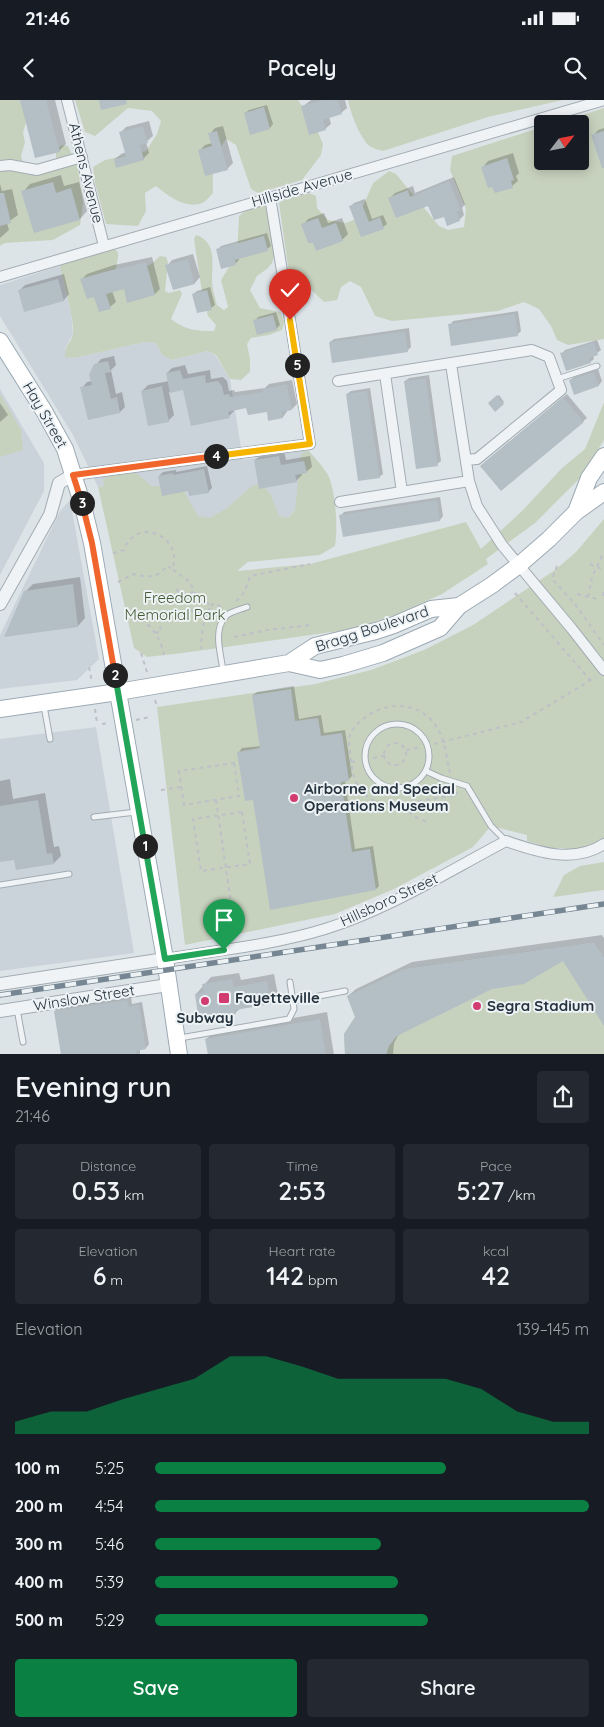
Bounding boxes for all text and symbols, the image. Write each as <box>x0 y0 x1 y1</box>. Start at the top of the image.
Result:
text: 21:46 <box>25 6 70 30</box>
icon: back <box>15 54 43 82</box>
text: Pacely <box>267 54 337 82</box>
icon: search <box>561 54 589 82</box>
north arrow <box>534 115 589 170</box>
map controls <box>534 115 589 170</box>
street label: Athens Avenue <box>65 121 108 225</box>
street label: Hillside Avenue <box>249 164 355 211</box>
pin <box>269 269 311 320</box>
icon: check <box>276 276 304 304</box>
pin: 5 <box>284 352 310 378</box>
text: 5 <box>293 356 302 374</box>
street label: Hay Street <box>19 378 72 451</box>
pin: 4 <box>204 444 228 468</box>
text: 4 <box>212 447 221 465</box>
pin: 3 <box>70 490 94 516</box>
text: 3 <box>79 494 86 512</box>
park label: Freedom Memorial Park <box>125 588 226 624</box>
street label: Bragg Boulevard <box>313 601 431 656</box>
pin: 2 <box>102 662 128 688</box>
text: 2 <box>112 666 119 684</box>
place label: Airborne and Special Operations Museum <box>304 779 455 815</box>
marker: Airborne and Special Operations Museum <box>288 792 300 804</box>
pin: 1 <box>132 834 158 858</box>
text: 1 <box>143 837 148 855</box>
street label: Hillsboro Street <box>337 869 441 930</box>
pin <box>203 899 245 950</box>
icon: arrive <box>210 906 238 934</box>
street label: Winslow Street <box>32 980 136 1015</box>
place label: Fayetteville <box>235 988 320 1007</box>
marker: Fayetteville <box>217 991 231 1005</box>
marker: Subway <box>199 995 211 1007</box>
place label: Segra Stadium <box>487 996 594 1015</box>
marker: Segra Stadium <box>471 1000 483 1012</box>
place label: Subway <box>177 1008 234 1027</box>
text: Evening run <box>15 1069 172 1104</box>
button: share <box>537 1071 589 1123</box>
text: 21:46 <box>15 1106 50 1126</box>
text: Distance <box>80 1157 136 1175</box>
text: Time <box>286 1157 318 1175</box>
text: Pace <box>480 1157 512 1175</box>
text: 0.53 <box>72 1175 120 1206</box>
text: 2:53 <box>278 1175 326 1206</box>
text: 5:27 <box>456 1175 504 1206</box>
text: km <box>120 1186 144 1204</box>
text: /km <box>504 1186 536 1204</box>
text: Elevation <box>78 1242 138 1260</box>
text: Heart rate <box>269 1242 335 1260</box>
text: kcal <box>483 1242 509 1260</box>
text: 6 <box>93 1260 107 1291</box>
text: 142 <box>266 1260 304 1291</box>
text: 42 <box>482 1260 510 1291</box>
text: m <box>107 1271 123 1289</box>
text: bpm <box>304 1271 338 1289</box>
text: Elevation <box>15 1319 82 1339</box>
text: 139–145 m <box>516 1319 589 1339</box>
text: 100 m <box>15 1458 60 1478</box>
text: 5:25 <box>95 1458 124 1478</box>
text: 200 m <box>15 1496 63 1516</box>
text: 4:54 <box>95 1496 124 1516</box>
text: 300 m <box>15 1534 62 1554</box>
text: 5:46 <box>95 1534 124 1554</box>
text: 400 m <box>15 1572 63 1592</box>
text: 5:39 <box>95 1572 124 1592</box>
text: 500 m <box>15 1610 63 1630</box>
text: 5:29 <box>95 1610 125 1630</box>
button: Save <box>15 1659 297 1717</box>
button: Share <box>307 1659 589 1717</box>

